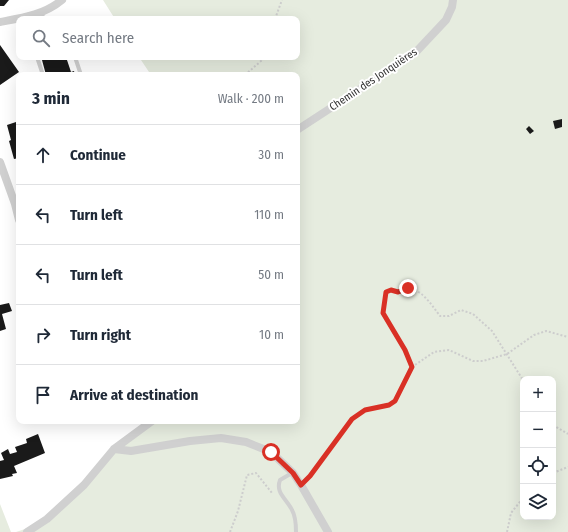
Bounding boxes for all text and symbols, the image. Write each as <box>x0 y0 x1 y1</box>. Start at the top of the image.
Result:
search box <box>16 16 300 60</box>
icon: search <box>30 27 52 49</box>
text: Search here <box>62 29 134 47</box>
street label: Chemin des Jonquières <box>327 45 420 114</box>
text: 3 min <box>32 88 70 109</box>
text: Walk · 200 m <box>218 91 284 106</box>
icon: ahead <box>32 144 54 166</box>
text: Continue <box>70 146 126 164</box>
text: 30 m <box>258 147 284 162</box>
icon: left <box>32 204 54 226</box>
text: Turn left <box>70 206 123 224</box>
text: 110 m <box>254 207 284 222</box>
icon: left <box>32 264 54 286</box>
text: Turn left <box>70 266 123 284</box>
text: 50 m <box>258 267 284 282</box>
route end <box>399 279 417 297</box>
icon: right <box>32 324 54 346</box>
text: Turn right <box>70 326 131 344</box>
text: 10 m <box>259 327 284 342</box>
map controls <box>520 376 556 520</box>
button: + <box>520 376 556 412</box>
icon: arrive <box>32 384 54 406</box>
text: Arrive at destination <box>70 386 198 404</box>
button: − <box>520 412 556 448</box>
route start <box>262 443 280 461</box>
button: locate <box>520 448 556 484</box>
button: layers <box>520 484 556 520</box>

